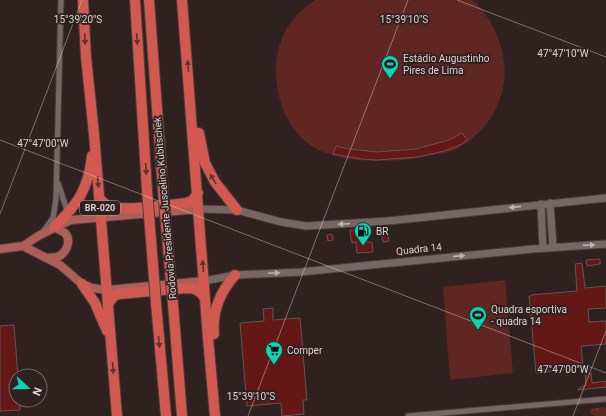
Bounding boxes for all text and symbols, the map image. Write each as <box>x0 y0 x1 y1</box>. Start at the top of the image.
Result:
text: 15°39'20"S <box>54 14 102 25</box>
text: 15°39'10"S <box>380 14 428 25</box>
one-way arrow <box>82 33 89 45</box>
one-way arrow <box>134 33 141 45</box>
text: 47°47'10"W <box>537 48 589 59</box>
place label: Estádio Augustinho Pires de Lima <box>403 53 490 76</box>
sports icon: Estádio Augustinho Pires de Lima <box>380 54 400 79</box>
one-way arrow <box>185 60 192 72</box>
street label: Rodovia Presidente Juscelino Kubitschek <box>151 115 178 300</box>
text: 47°47'00"W <box>17 138 69 149</box>
one-way arrow <box>142 163 149 175</box>
one-way arrow <box>210 173 217 185</box>
one-way arrow <box>95 176 102 188</box>
road number: BR-020 <box>80 201 120 215</box>
one-way arrow <box>509 204 521 210</box>
one-way arrow <box>338 220 350 227</box>
fuel station icon: BR <box>353 221 373 246</box>
place label: BR <box>376 226 388 237</box>
street label: Quadra 14 <box>396 241 443 257</box>
one-way arrow <box>583 242 595 249</box>
one-way arrow <box>453 252 465 259</box>
one-way arrow <box>199 260 206 272</box>
one-way arrow <box>268 270 280 277</box>
place label: Quadra esportiva - quadra 14 <box>491 304 567 327</box>
sports icon: Quadra esportiva - quadra 14 <box>468 305 488 330</box>
one-way arrow <box>156 336 163 348</box>
supermarket icon: Comper <box>264 340 284 365</box>
place label: Comper <box>287 345 323 356</box>
one-way arrow <box>110 362 117 374</box>
text: 47°47'00"W <box>537 364 589 375</box>
north arrow <box>8 368 48 408</box>
text: N <box>29 385 44 398</box>
text: 15°39'10"S <box>227 391 275 402</box>

